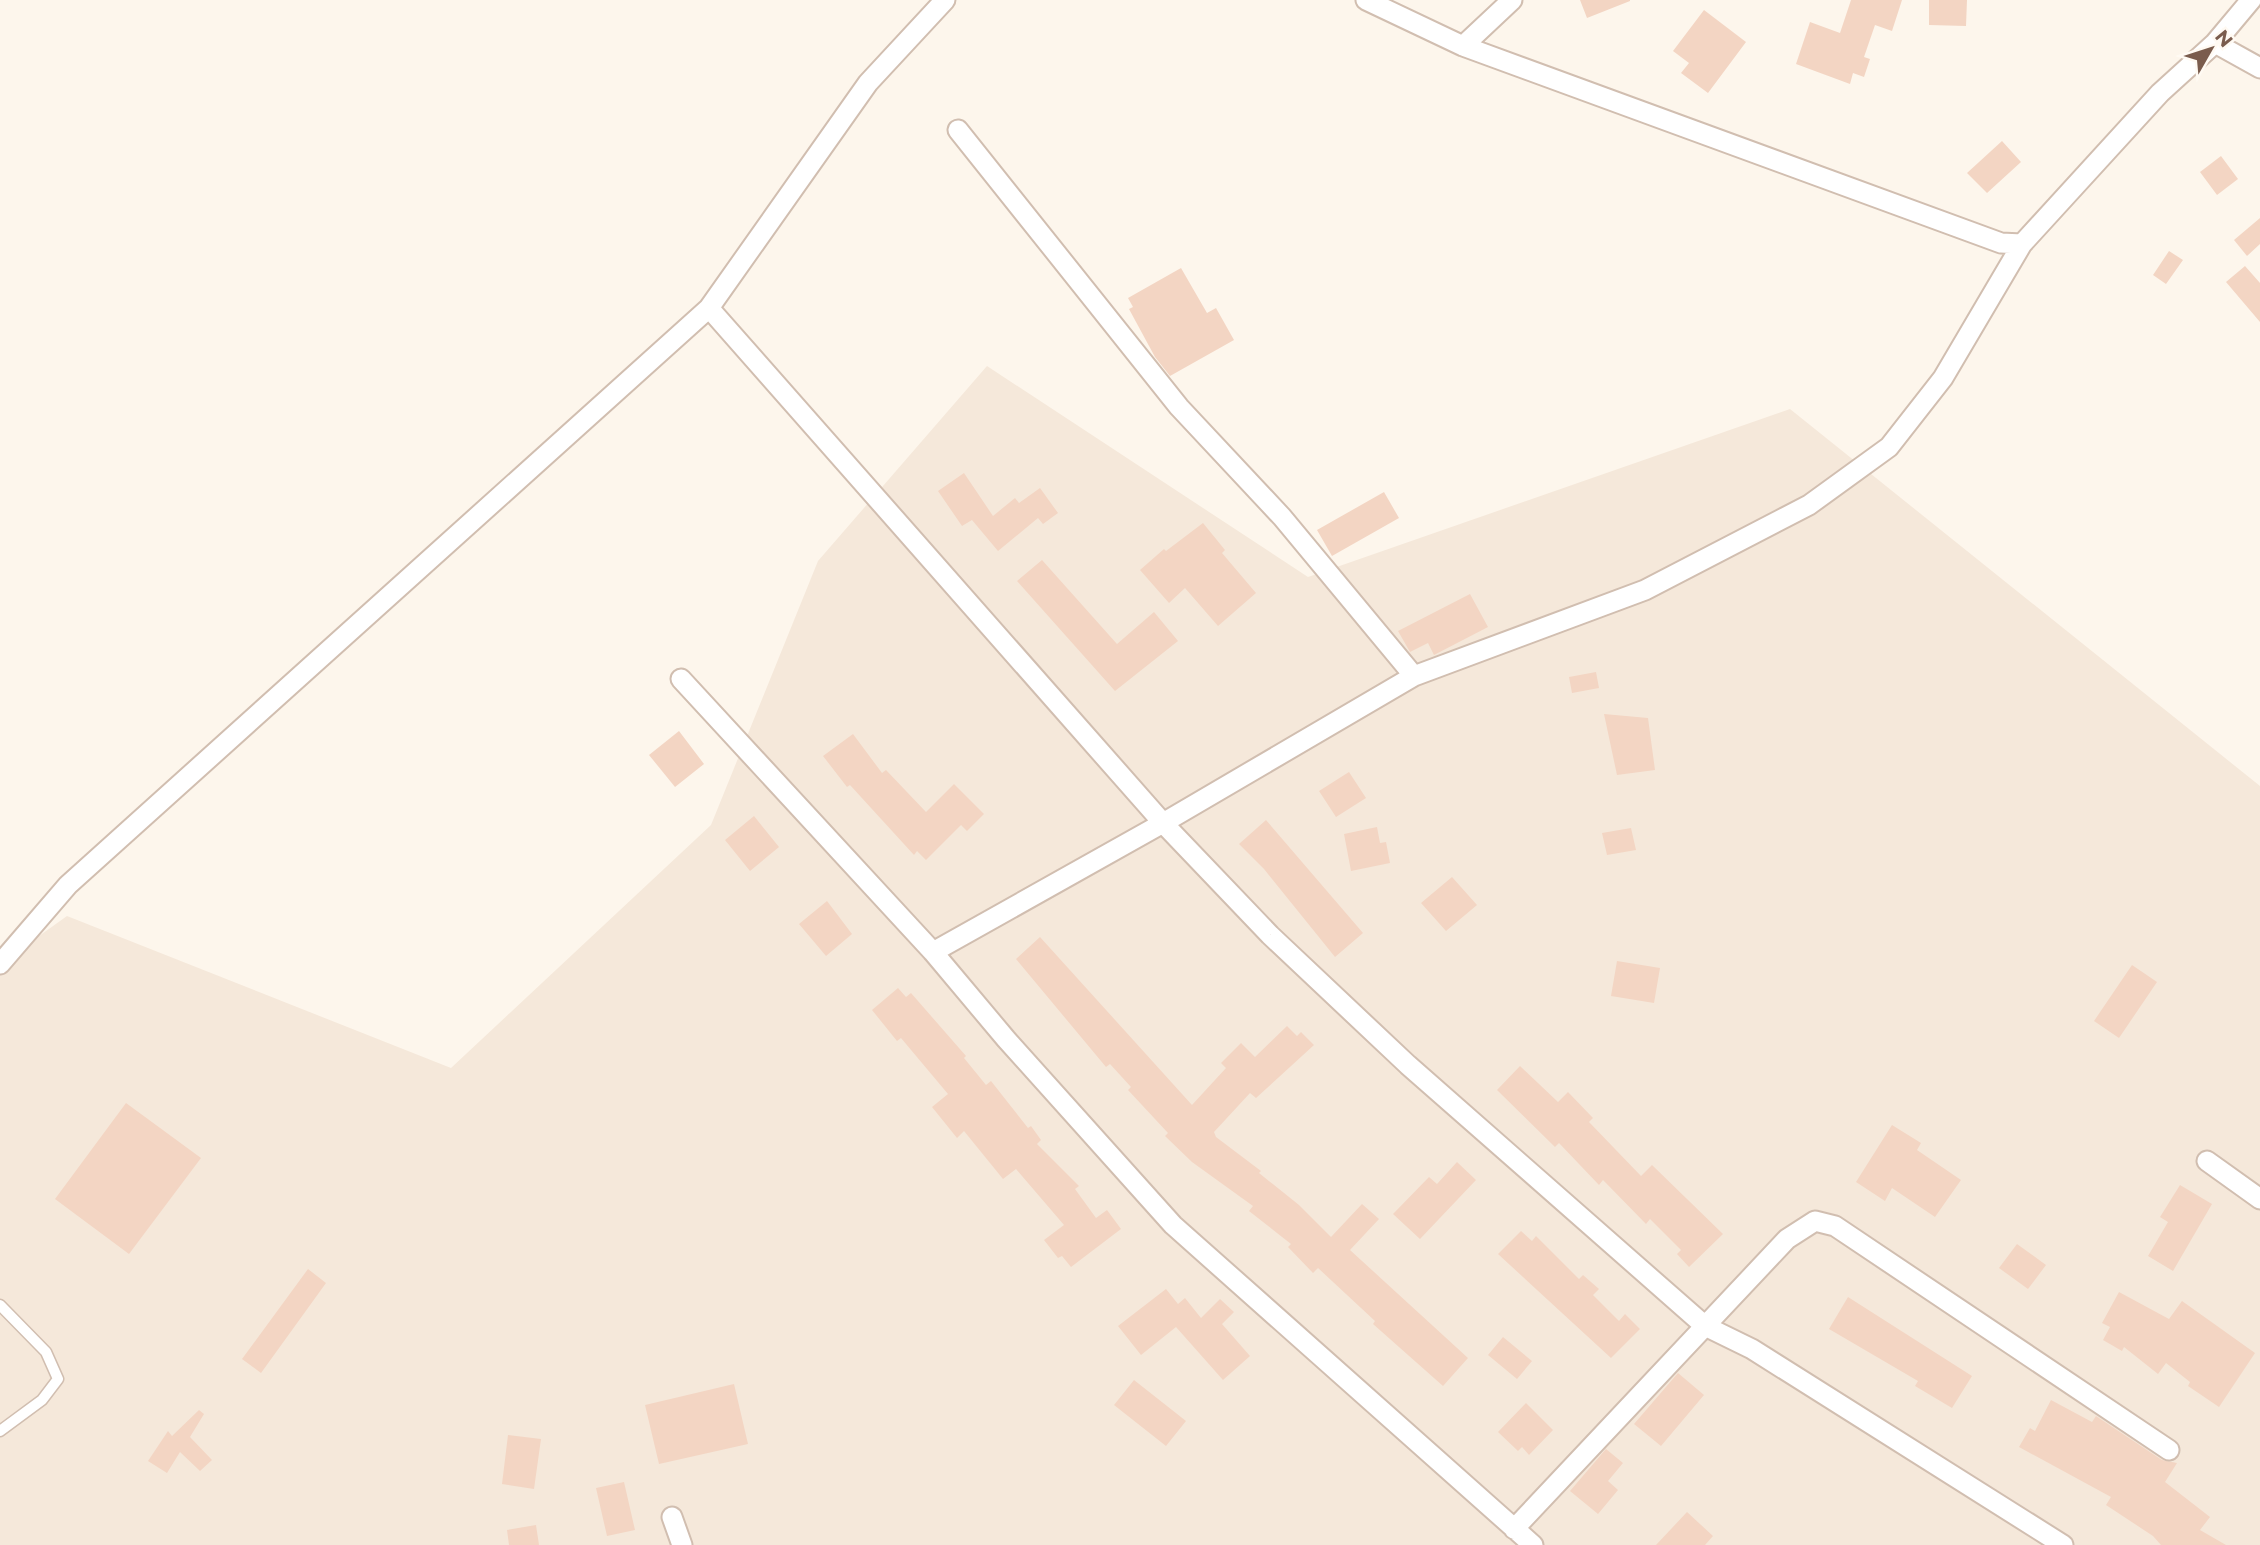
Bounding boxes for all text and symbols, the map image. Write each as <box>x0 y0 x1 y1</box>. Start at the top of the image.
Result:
north arrow <box>2176 14 2246 84</box>
text: N <box>2210 25 2238 52</box>

